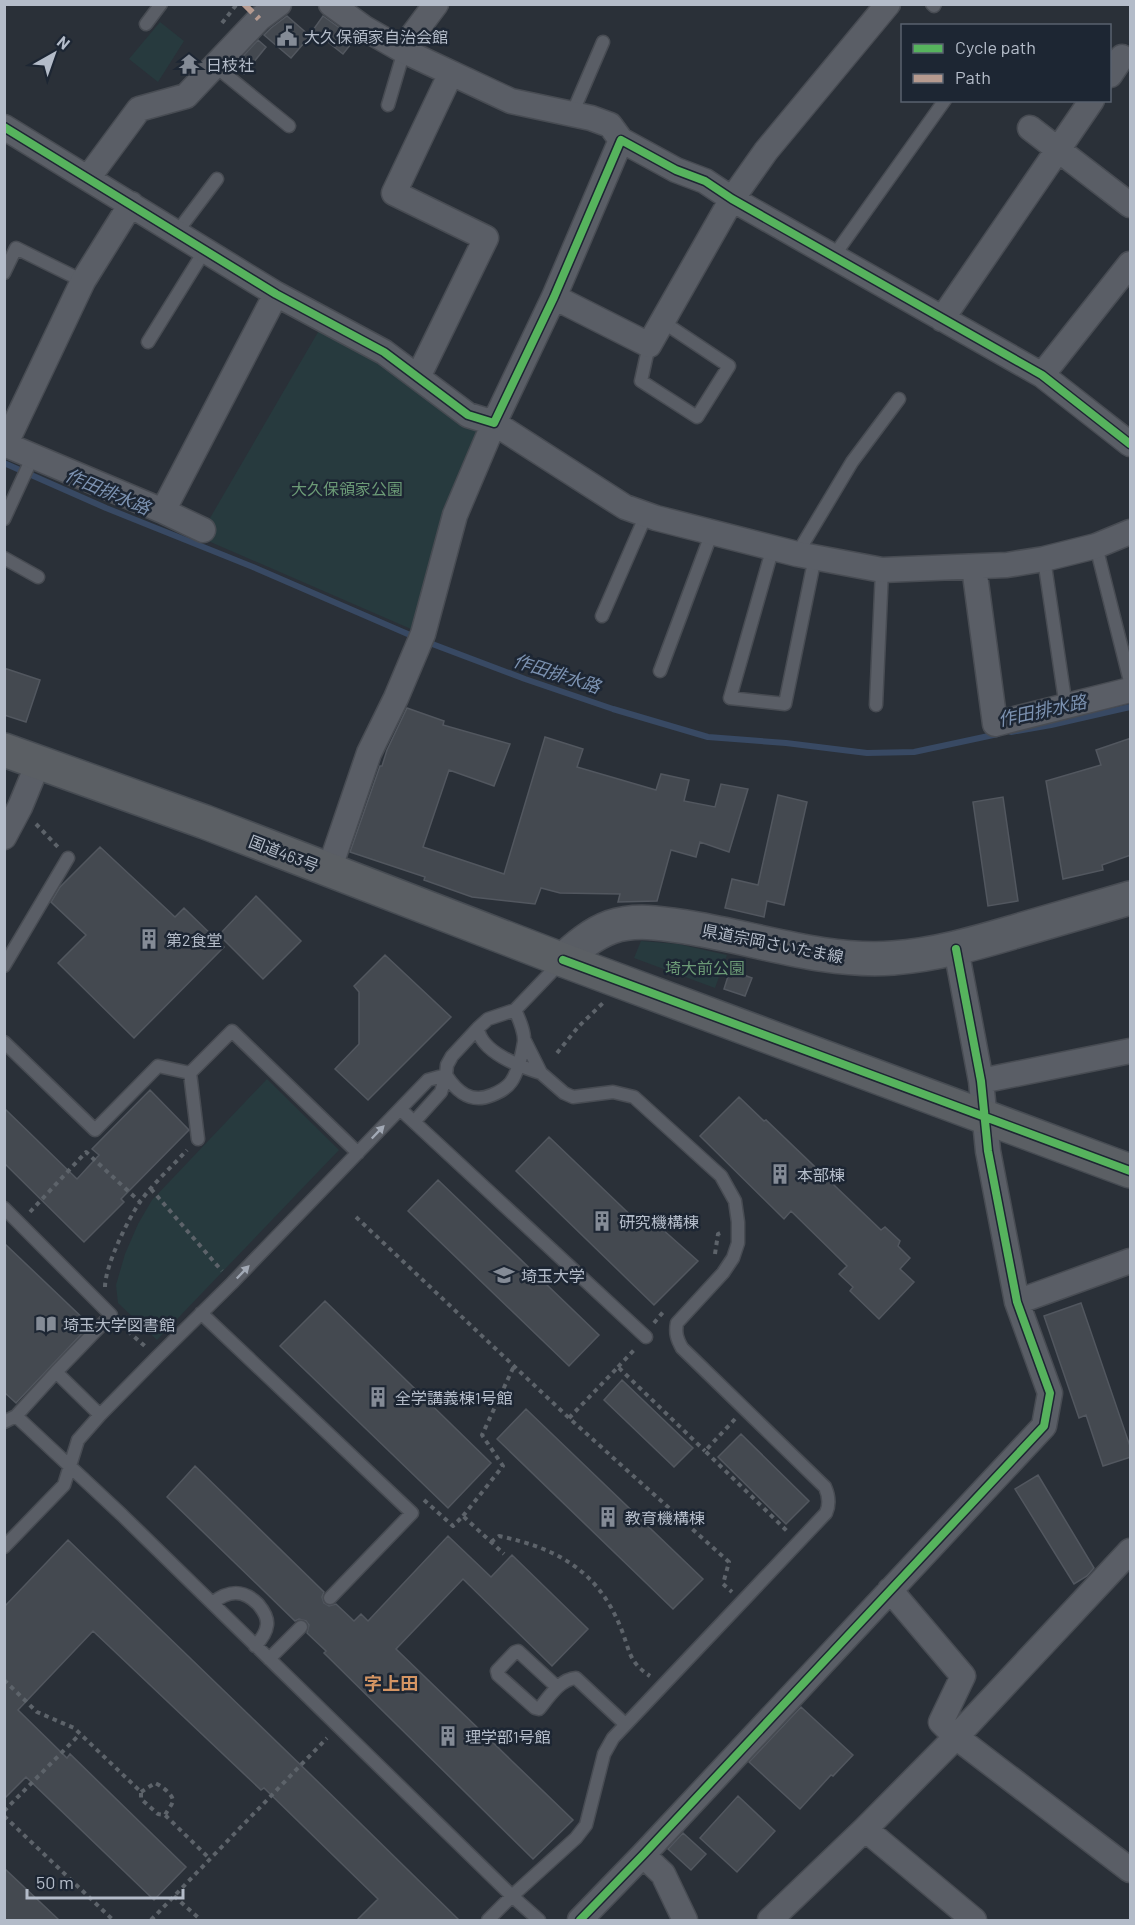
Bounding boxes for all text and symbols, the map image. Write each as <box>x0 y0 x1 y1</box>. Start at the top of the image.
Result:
north arrow <box>24 24 84 84</box>
public building icon: 大久保領家自治会館 <box>275 24 299 48</box>
legend <box>901 24 1111 102</box>
place label: 大久保領家自治会館 <box>304 27 448 46</box>
text: N <box>54 31 74 53</box>
text: Cycle path <box>955 36 1036 58</box>
temple icon: 日枝社 <box>177 52 201 76</box>
place label: 日枝社 <box>206 55 254 74</box>
text: Path <box>955 66 991 88</box>
water label: 作田排水路 <box>62 463 156 519</box>
park label: 大久保領家公園 <box>291 479 403 498</box>
water label: 作田排水路 <box>511 649 605 698</box>
water label: 作田排水路 <box>996 689 1090 730</box>
street label: 国道463号 <box>246 831 322 875</box>
street label: 県道宗岡さいたま線 <box>701 920 845 966</box>
building icon: 第2食堂 <box>137 927 161 951</box>
place label: 第2食堂 <box>166 930 223 949</box>
park label: 埼大前公園 <box>665 958 745 977</box>
one-way arrow <box>371 1125 385 1139</box>
building icon: 本部棟 <box>768 1162 792 1186</box>
place label: 本部棟 <box>797 1165 845 1184</box>
building icon: 研究機構棟 <box>590 1209 614 1233</box>
place label: 研究機構棟 <box>619 1212 699 1231</box>
school or university icon: 埼玉大学 <box>492 1263 516 1287</box>
one-way arrow <box>235 1265 249 1279</box>
place label: 埼玉大学 <box>521 1266 585 1285</box>
library icon: 埼玉大学図書館 <box>34 1312 58 1336</box>
place label: 埼玉大学図書館 <box>63 1315 175 1334</box>
building icon: 全学講義棟1号館 <box>366 1385 390 1409</box>
place label: 全学講義棟1号館 <box>395 1388 513 1407</box>
building icon: 教育機構棟 <box>596 1505 620 1529</box>
place label: 教育機構棟 <box>625 1508 705 1527</box>
district label: 字上田 <box>364 1672 418 1694</box>
building icon: 理学部1号館 <box>436 1724 460 1748</box>
place label: 理学部1号館 <box>465 1727 551 1746</box>
scale bar <box>27 1862 183 1900</box>
text: 50 m <box>36 1871 74 1893</box>

